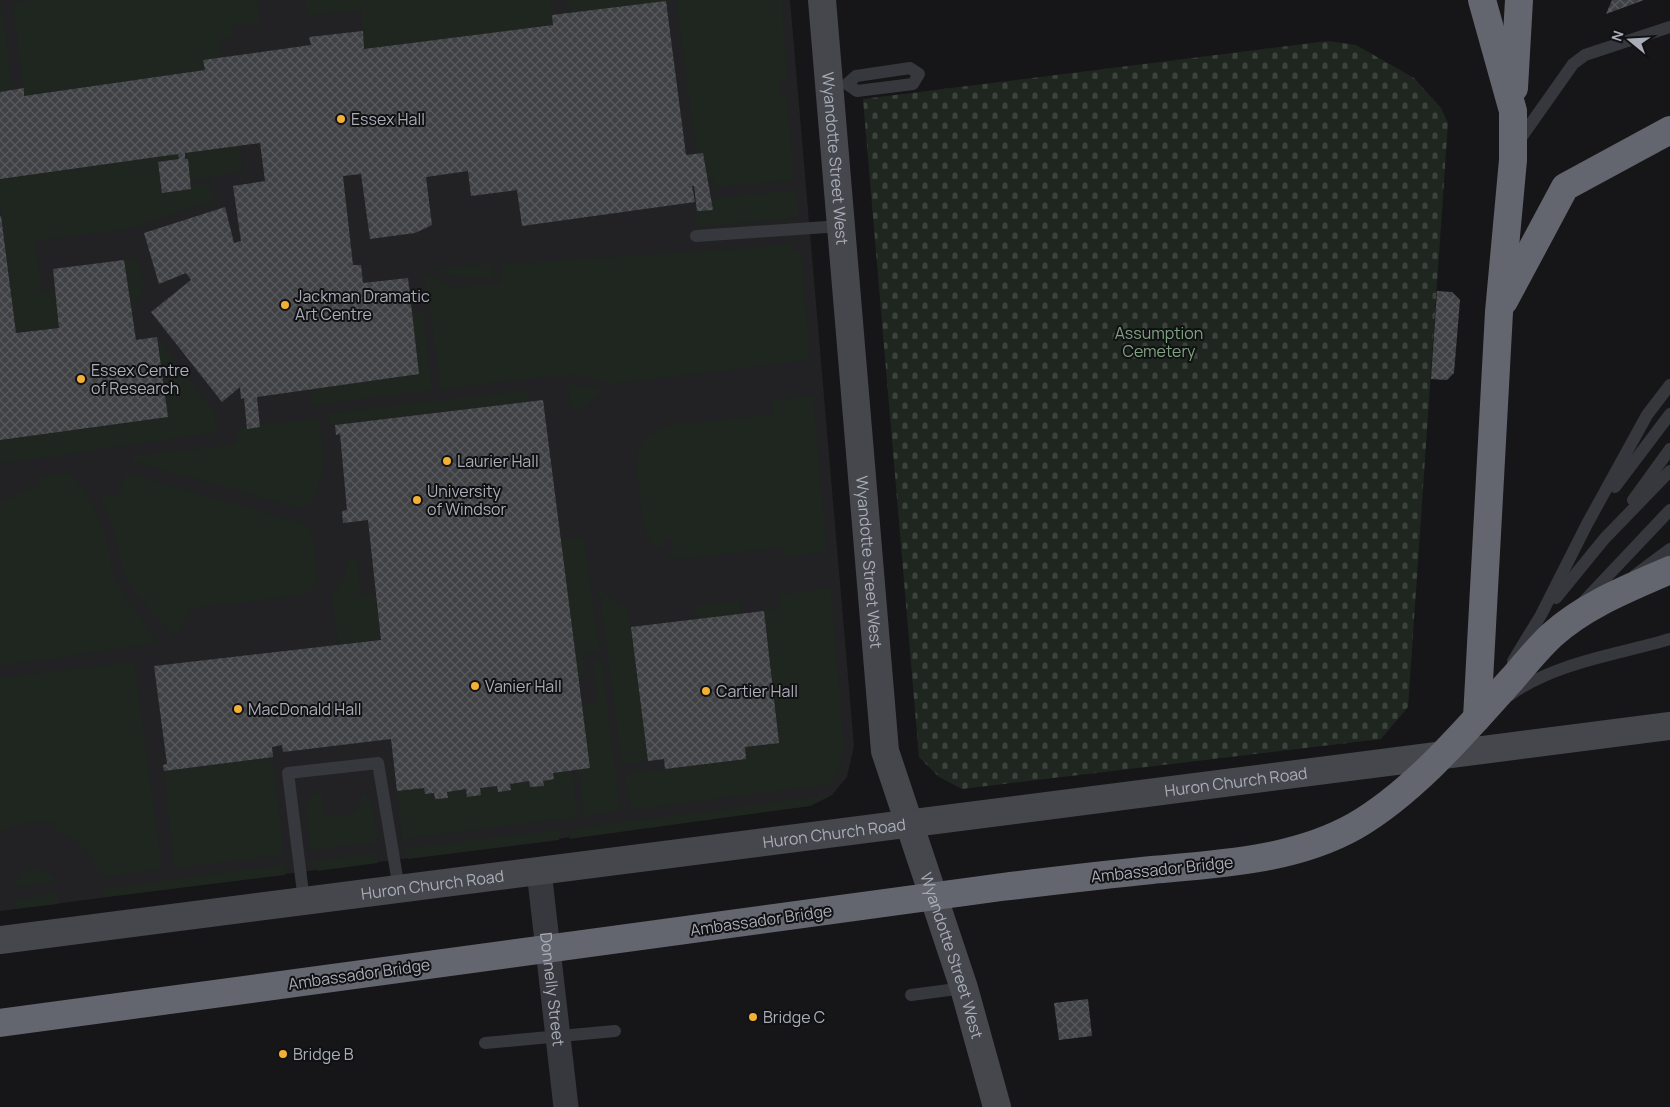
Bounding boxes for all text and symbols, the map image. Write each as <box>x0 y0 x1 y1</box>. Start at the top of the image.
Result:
north arrow <box>1605 15 1655 65</box>
text: N <box>1607 28 1628 44</box>
street label: Wyandotte Street West <box>817 71 853 246</box>
place label: Essex Hall <box>351 108 425 130</box>
marker: Essex Hall <box>335 113 347 125</box>
place label: Jackman Dramatic Art Centre <box>295 285 430 325</box>
marker: Jackman Dramatic Art Centre <box>279 299 291 311</box>
park label: Assumption Cemetery <box>1115 322 1203 362</box>
place label: Essex Centre of Research <box>91 359 189 399</box>
marker: Essex Centre of Research <box>75 373 87 385</box>
place label: Laurier Hall <box>457 450 539 472</box>
marker: Laurier Hall <box>441 455 453 467</box>
street label: Wyandotte Street West <box>851 475 887 649</box>
place label: University of Windsor <box>427 480 507 520</box>
marker: University of Windsor <box>411 494 423 506</box>
place label: Vanier Hall <box>485 675 562 697</box>
marker: Vanier Hall <box>469 680 481 692</box>
place label: Cartier Hall <box>716 680 798 702</box>
marker: Cartier Hall <box>700 685 712 697</box>
place label: MacDonald Hall <box>248 698 362 720</box>
marker: MacDonald Hall <box>232 703 244 715</box>
street label: Huron Church Road <box>1163 762 1309 802</box>
street label: Huron Church Road <box>761 813 907 853</box>
street label: Ambassador Bridge <box>1090 851 1234 887</box>
street label: Huron Church Road <box>360 865 505 905</box>
street label: Wyandotte Street West <box>915 870 989 1041</box>
street label: Ambassador Bridge <box>689 899 833 941</box>
street label: Donnelly Street <box>535 931 570 1047</box>
street label: Ambassador Bridge <box>287 953 431 995</box>
place label: Bridge C <box>763 1006 825 1028</box>
marker: Bridge C <box>747 1011 759 1023</box>
place label: Bridge B <box>293 1043 354 1065</box>
marker: Bridge B <box>277 1048 289 1060</box>

